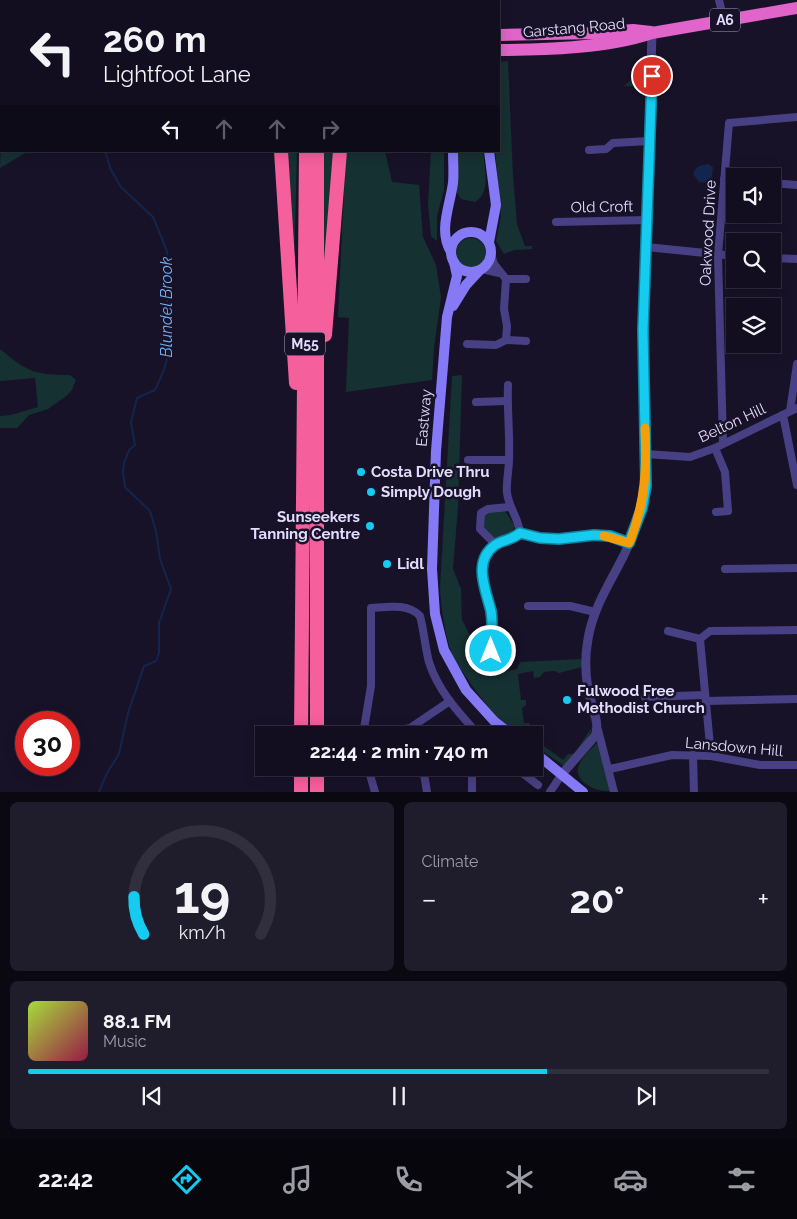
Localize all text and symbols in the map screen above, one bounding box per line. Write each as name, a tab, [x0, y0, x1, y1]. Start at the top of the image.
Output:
road number: A6	[710, 8, 740, 32]
street label: Garstang Road	[522, 15, 626, 41]
text: 260 m	[103, 19, 206, 60]
icon: left	[20, 20, 85, 85]
pin	[631, 55, 673, 97]
text: Lightfoot Lane	[103, 61, 251, 87]
icon: arrive	[638, 62, 666, 90]
icon: left	[157, 115, 185, 143]
icon: ahead	[210, 115, 238, 143]
icon: ahead	[263, 115, 291, 143]
icon: right	[316, 115, 344, 143]
map controls	[726, 168, 781, 353]
button: sound	[726, 168, 781, 223]
street label: Oakwood Drive	[696, 179, 720, 286]
street label: Old Croft	[571, 197, 633, 217]
button: search	[726, 233, 781, 288]
water label: Blundel Brook	[157, 256, 176, 357]
button: layers	[726, 298, 781, 353]
road number: M55	[285, 332, 325, 356]
street label: Eastway	[413, 389, 435, 447]
street label: Belton Hill	[696, 399, 769, 446]
place label: Costa Drive Thru	[371, 463, 490, 481]
marker: Costa Drive Thru	[355, 466, 367, 478]
place label: Simply Dough	[381, 483, 481, 501]
marker: Simply Dough	[365, 486, 377, 498]
place label: Sunseekers Tanning Centre	[251, 508, 360, 543]
marker: Sunseekers Tanning Centre	[364, 520, 376, 532]
place label: Lidl	[397, 555, 424, 573]
marker: Lidl	[381, 558, 393, 570]
position arrow	[464, 624, 516, 676]
place label: Fulwood Free Methodist Church	[577, 682, 705, 717]
marker: Fulwood Free Methodist Church	[561, 694, 573, 706]
speed limit sign: 30	[15, 711, 80, 776]
street label: Lansdown Hill	[684, 734, 785, 760]
text: 22:44 · 2 min · 740 m	[310, 740, 488, 762]
text: Climate	[422, 852, 478, 871]
text: 19	[174, 864, 230, 925]
text: 20°	[569, 877, 625, 922]
text: −	[422, 883, 437, 916]
text: +	[757, 883, 769, 916]
text: km/h	[178, 922, 225, 943]
text: 88.1 FM	[103, 1010, 172, 1032]
text: Music	[103, 1032, 147, 1051]
icon: previous	[138, 1082, 166, 1110]
icon: pause	[385, 1082, 413, 1110]
icon: next	[632, 1082, 660, 1110]
icon: directions	[169, 1162, 204, 1197]
icon: music	[280, 1162, 315, 1197]
icon: phone	[391, 1162, 426, 1197]
icon: climate	[502, 1162, 537, 1197]
icon: car	[613, 1162, 648, 1197]
icon: filters	[724, 1162, 759, 1197]
text: 22:42	[38, 1166, 93, 1192]

